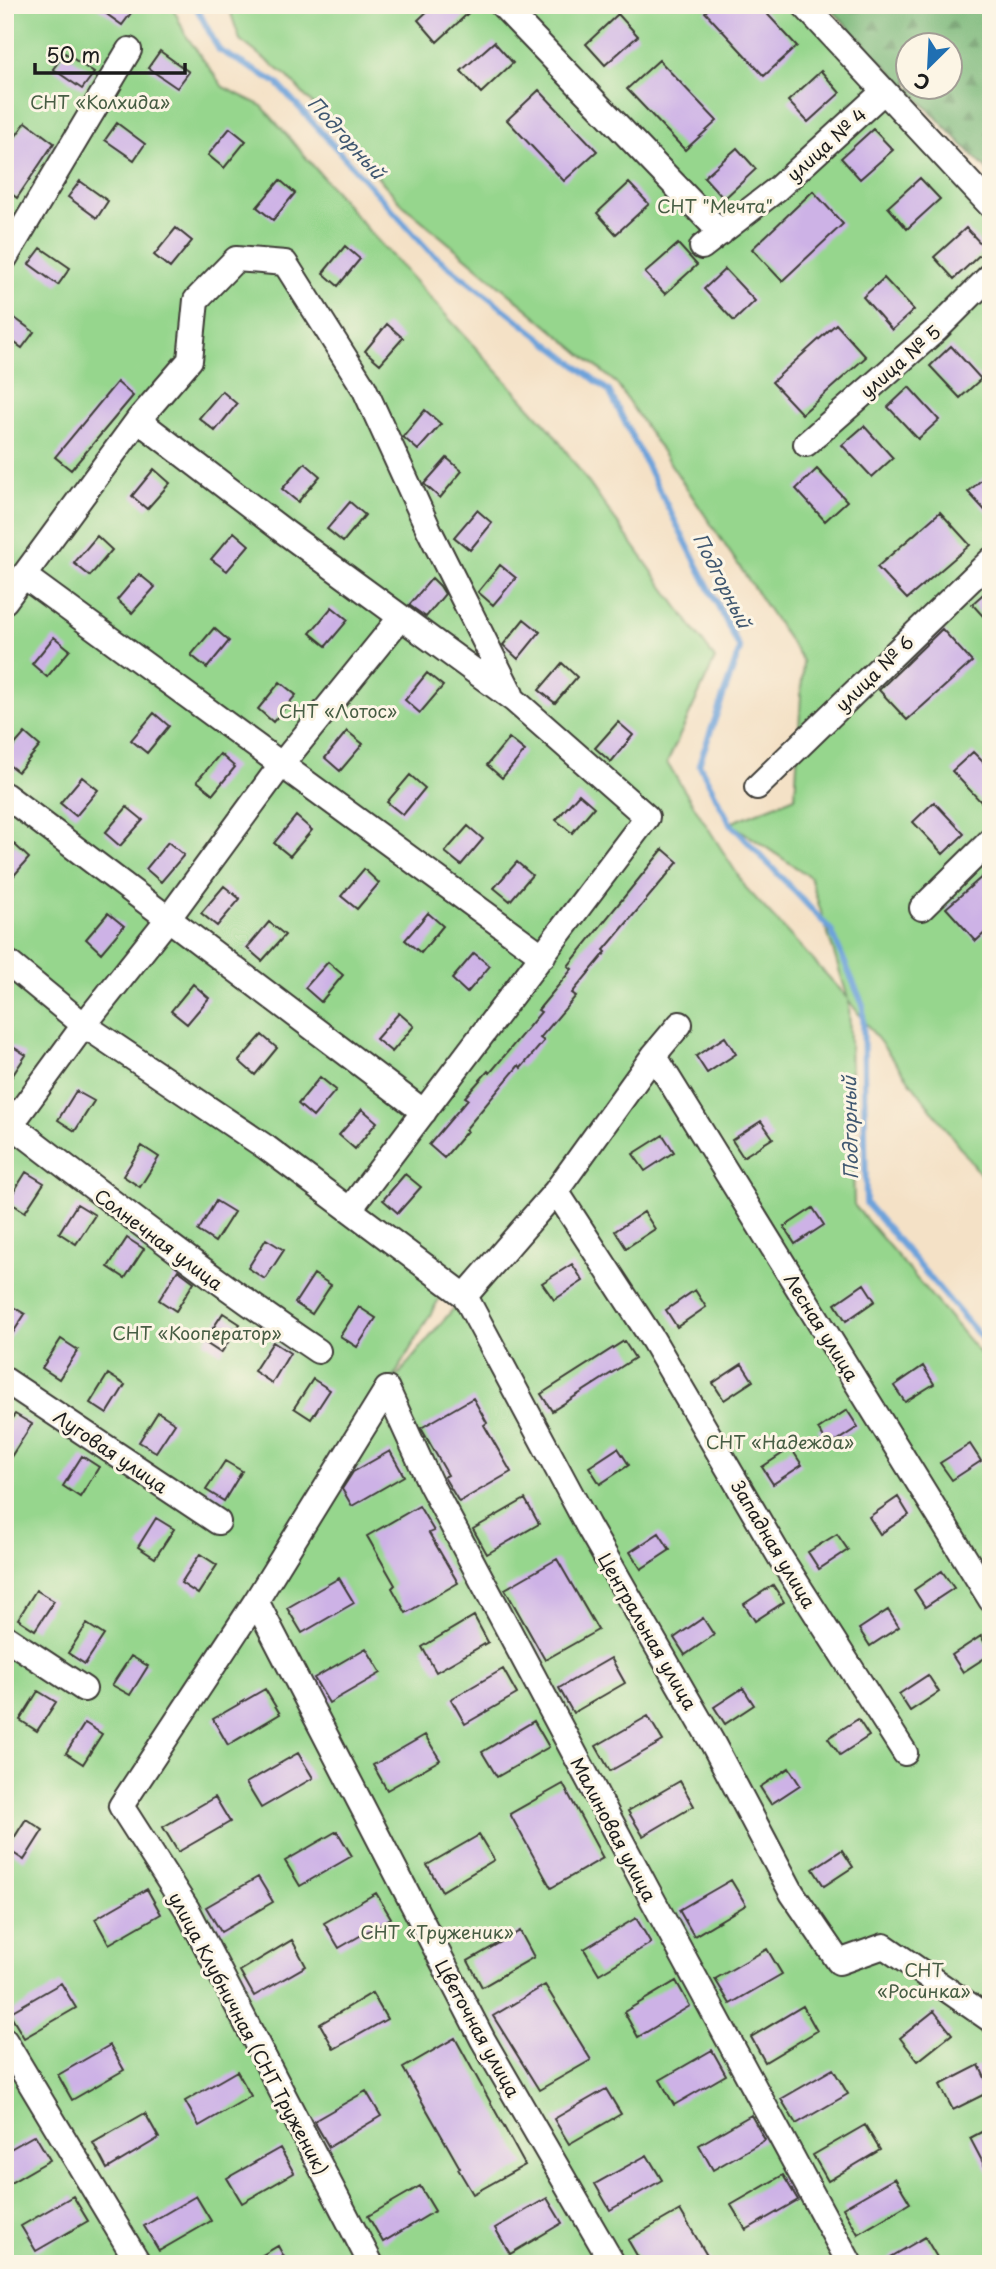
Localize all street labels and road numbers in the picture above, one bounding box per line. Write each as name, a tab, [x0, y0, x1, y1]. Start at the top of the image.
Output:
street label: улица № 4	[780, 101, 872, 187]
street label: улица № 5	[854, 318, 946, 404]
street label: улица № 6	[829, 629, 919, 717]
street label: Солнечная улица	[89, 1182, 230, 1297]
street label: Лесная улица	[778, 1268, 866, 1387]
street label: Луговая улица	[49, 1403, 174, 1500]
street label: Западная улица	[725, 1475, 823, 1614]
street label: Центральная улица	[592, 1547, 704, 1715]
street label: Малиновая улица	[564, 1752, 664, 1907]
street label: улица Клубничная (СНТ Труженик)	[163, 1887, 335, 2179]
street label: Цветочная улица	[429, 1954, 527, 2102]

